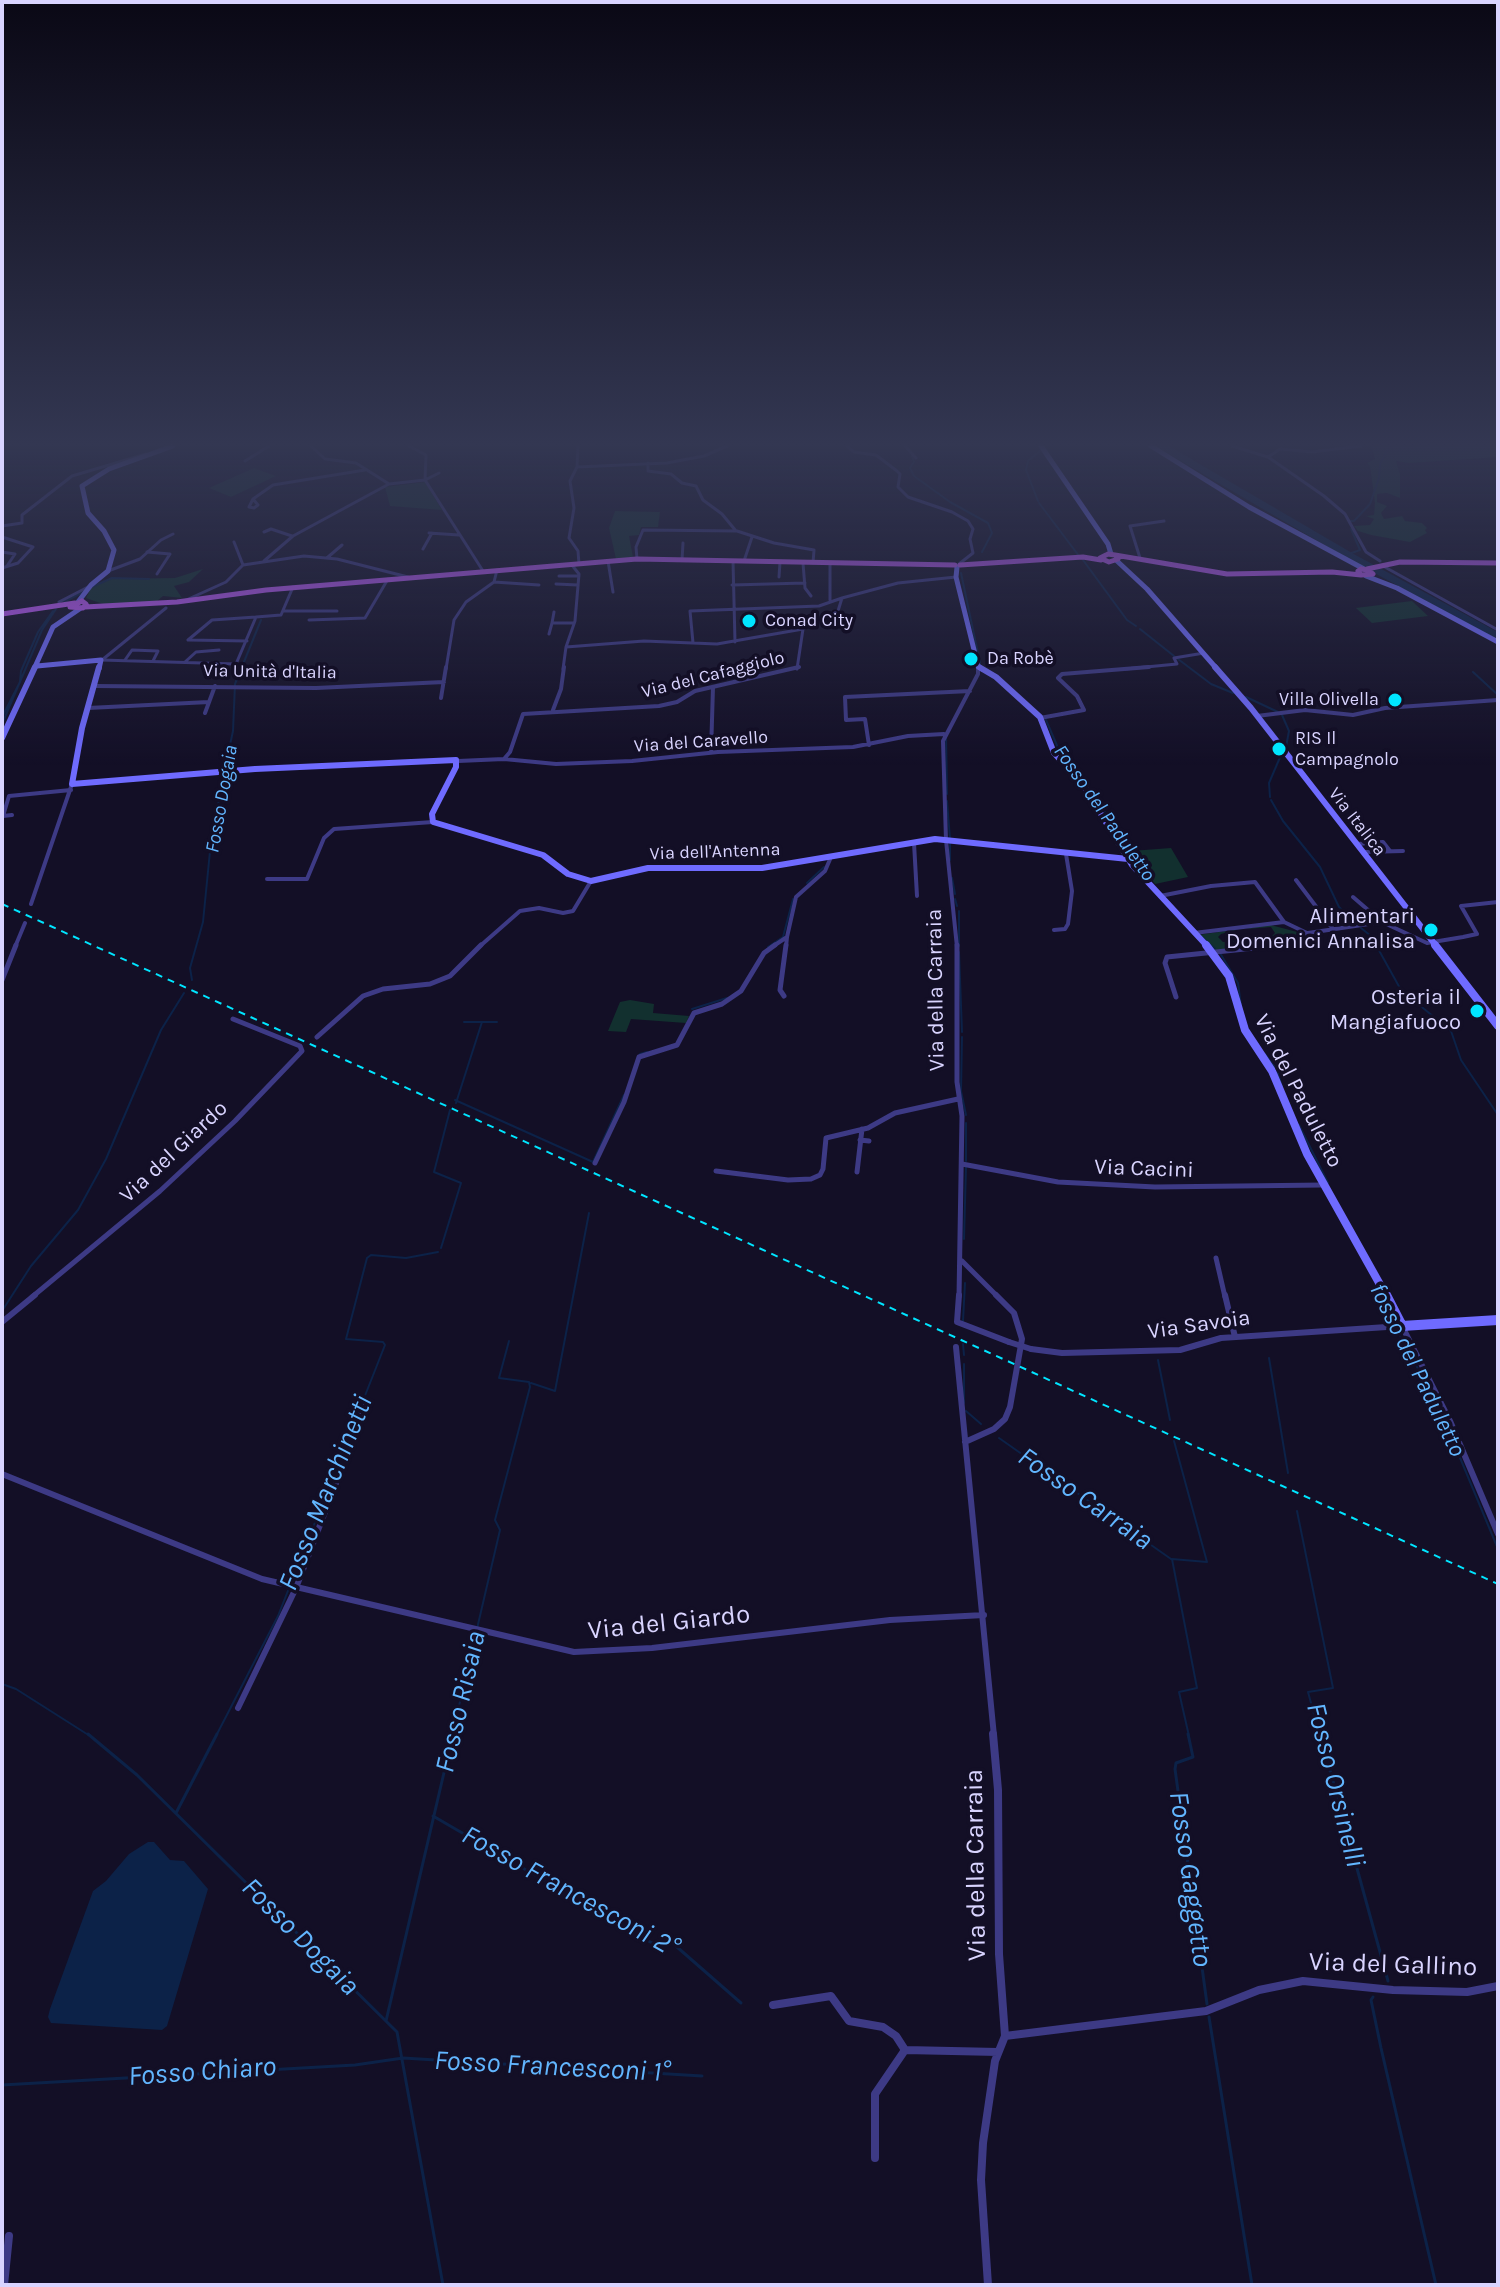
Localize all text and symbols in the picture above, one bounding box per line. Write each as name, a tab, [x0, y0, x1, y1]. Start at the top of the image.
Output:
place label: Conad City	[765, 610, 853, 632]
marker: Conad City	[740, 612, 758, 630]
street label: Via del Cafaggiolo	[639, 647, 787, 703]
place label: Da Robè	[987, 648, 1054, 670]
marker: Da Robè	[962, 650, 980, 668]
street label: Via Unità d'Italia	[203, 660, 337, 684]
place label: Villa Olivella	[1279, 689, 1379, 711]
marker: Villa Olivella	[1386, 691, 1404, 709]
street label: Via del Caravello	[633, 727, 769, 757]
place label: RIS Il Campagnolo	[1295, 728, 1399, 770]
water label: Fosso del Paduletto	[1048, 740, 1160, 886]
marker: RIS Il Campagnolo	[1270, 740, 1288, 758]
water label: Fosso Dogaia	[201, 743, 243, 855]
street label: Via Italica	[1324, 783, 1390, 861]
street label: Via dell'Antenna	[649, 839, 781, 865]
place label: Alimentari Domenici Annalisa	[1226, 904, 1415, 956]
street label: Via della Carraia	[921, 909, 951, 1071]
marker: Alimentari Domenici Annalisa	[1422, 921, 1440, 939]
place label: Osteria il Mangiafuoco	[1330, 985, 1461, 1036]
marker: Osteria il Mangiafuoco	[1468, 1002, 1486, 1020]
street label: Via del Paduletto	[1248, 1010, 1348, 1172]
street label: Via del Giardo	[115, 1095, 233, 1209]
street label: Via Cacini	[1094, 1154, 1194, 1184]
water label: fosso del Paduletto	[1363, 1279, 1471, 1461]
street label: Via Savoia	[1146, 1305, 1252, 1345]
water label: Fosso Marchinetti	[271, 1390, 381, 1596]
water label: Fosso Carraia	[1011, 1440, 1159, 1558]
street label: Via del Giardo	[586, 1599, 752, 1647]
water label: Fosso Risaia	[428, 1628, 494, 1776]
water label: Fosso Orsinelli	[1298, 1699, 1372, 1871]
street label: Via della Carraia	[959, 1769, 993, 1961]
water label: Fosso Gaggetto	[1161, 1789, 1219, 1969]
water label: Fosso Francesconi 2°	[456, 1818, 684, 1966]
water label: Fosso Dogaia	[234, 1871, 366, 2003]
street label: Via del Gallino	[1308, 1946, 1478, 1984]
water label: Fosso Francesconi 1°	[433, 2044, 671, 2090]
water label: Fosso Chiaro	[127, 2050, 277, 2094]

